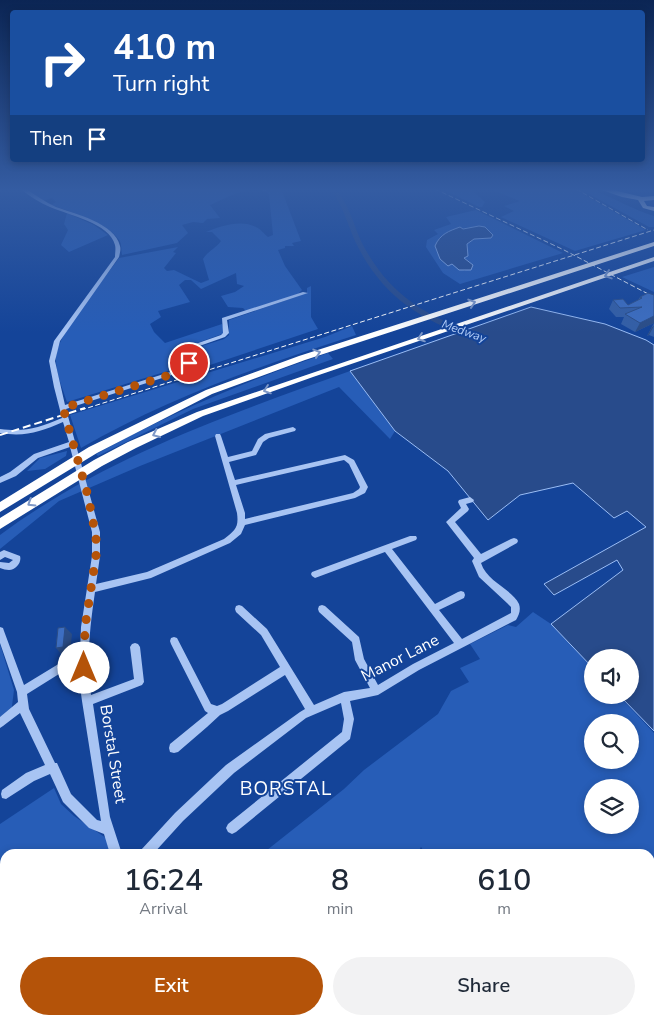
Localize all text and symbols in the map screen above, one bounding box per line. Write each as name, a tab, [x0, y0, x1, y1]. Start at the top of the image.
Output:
text: 410 m	[113, 24, 216, 71]
icon: right	[30, 30, 95, 95]
text: Turn right	[113, 69, 209, 99]
icon: arrive	[83, 125, 111, 153]
text: Then	[30, 126, 73, 152]
one-way arrow	[604, 269, 613, 279]
one-way arrow	[467, 299, 475, 309]
water label: Medway	[440, 316, 489, 347]
one-way arrow	[417, 332, 425, 342]
pin	[168, 342, 210, 384]
icon: arrive	[175, 349, 203, 377]
one-way arrow	[312, 349, 321, 359]
one-way arrow	[263, 384, 271, 394]
one-way arrow	[152, 427, 161, 438]
one-way arrow	[27, 497, 37, 506]
street label: Manor Lane	[357, 629, 443, 687]
position arrow	[57, 641, 109, 693]
map controls	[584, 649, 639, 834]
button: sound	[584, 649, 639, 704]
street label: Borstal Street	[94, 703, 132, 805]
button: search	[584, 714, 639, 769]
district label: BORSTAL	[240, 776, 332, 802]
button: layers	[584, 779, 639, 834]
text: 16:24	[124, 860, 203, 901]
text: 8	[331, 860, 349, 901]
text: 610	[477, 860, 531, 901]
text: Arrival	[139, 898, 187, 920]
text: min	[327, 898, 353, 920]
text: m	[497, 898, 511, 920]
button: Exit	[20, 957, 323, 1015]
button: Share	[333, 957, 635, 1015]

